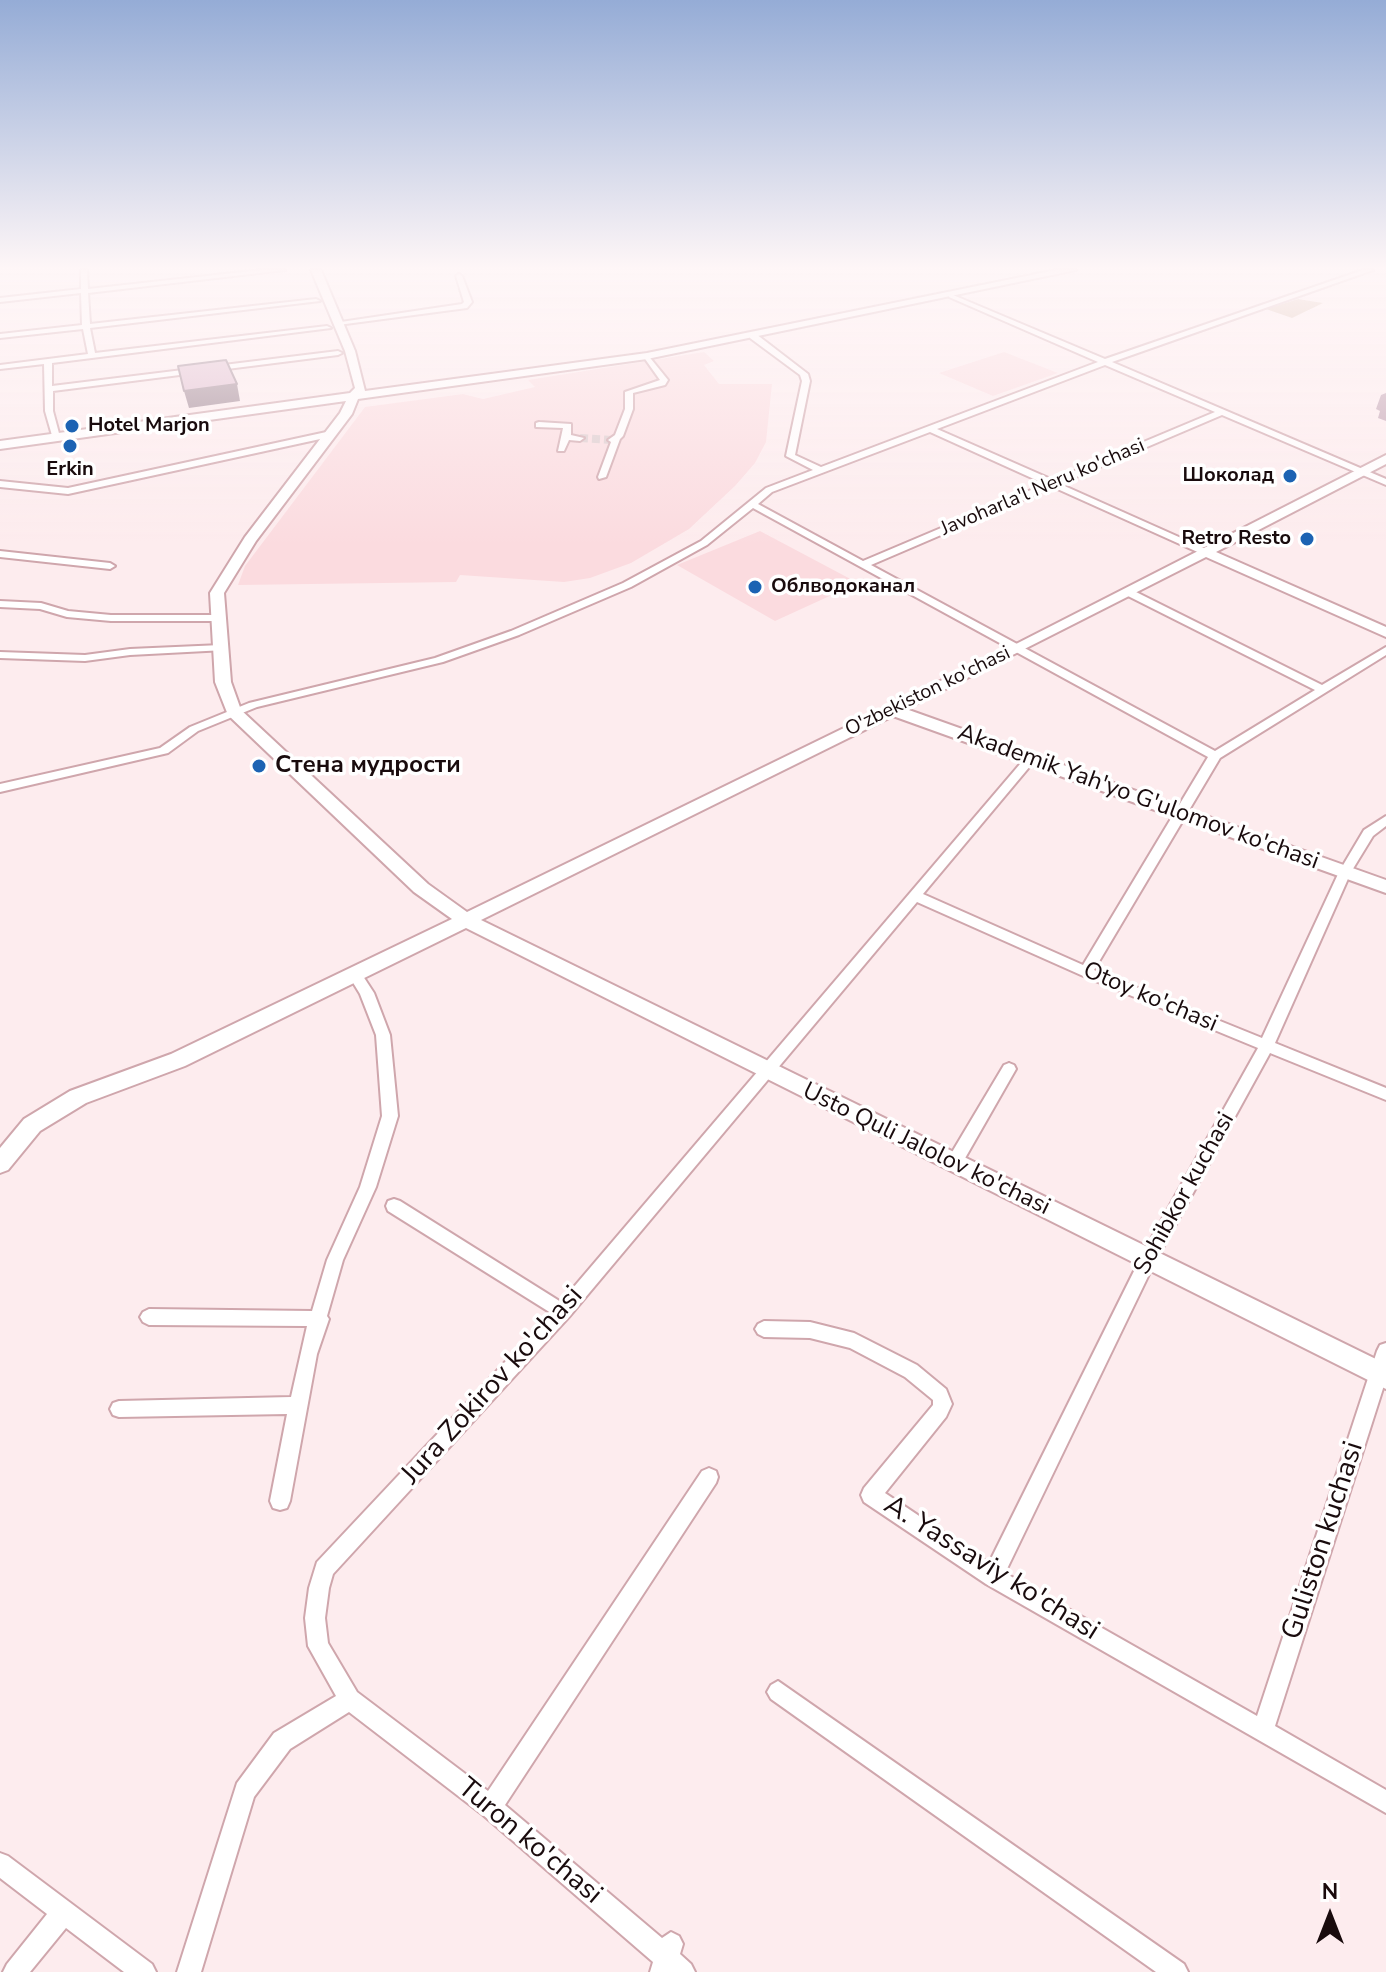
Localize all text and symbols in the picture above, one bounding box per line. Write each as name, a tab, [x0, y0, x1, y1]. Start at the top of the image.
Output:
place label: Hotel Marjon	[88, 414, 210, 438]
marker: Hotel Marjon	[63, 417, 81, 435]
street label: Javoharla'l Neru ko'chasi	[937, 434, 1149, 542]
marker: Erkin	[61, 437, 79, 455]
place label: Erkin	[46, 458, 94, 482]
place label: Шоколад	[1183, 464, 1274, 488]
marker: Шоколад	[1281, 467, 1299, 485]
place label: Retro Resto	[1181, 527, 1291, 551]
marker: Retro Resto	[1298, 530, 1316, 548]
place label: Облводоканал	[771, 575, 915, 599]
marker: Облводоканал	[746, 578, 764, 596]
street label: O'zbekiston ko'chasi	[842, 642, 1014, 742]
street label: Akademik Yah'yo G'ulomov ko'chasi	[953, 719, 1323, 877]
place label: Стена мудрости	[275, 752, 461, 780]
marker: Стена мудрости	[250, 757, 268, 775]
street label: Otoy ko'chasi	[1078, 957, 1222, 1039]
street label: Usto Quli Jalolov ko'chasi	[798, 1077, 1054, 1223]
street label: Sohibkor kuchasi	[1128, 1108, 1242, 1280]
street label: Jura Zokirov ko'chasi	[395, 1280, 591, 1492]
street label: Guliston kuchasi	[1276, 1438, 1372, 1644]
street label: A. Yassaviy ko'chasi	[877, 1489, 1105, 1649]
street label: Turon ko'chasi	[450, 1772, 608, 1912]
north arrow	[1290, 1876, 1370, 1956]
text: N	[1322, 1877, 1338, 1907]

